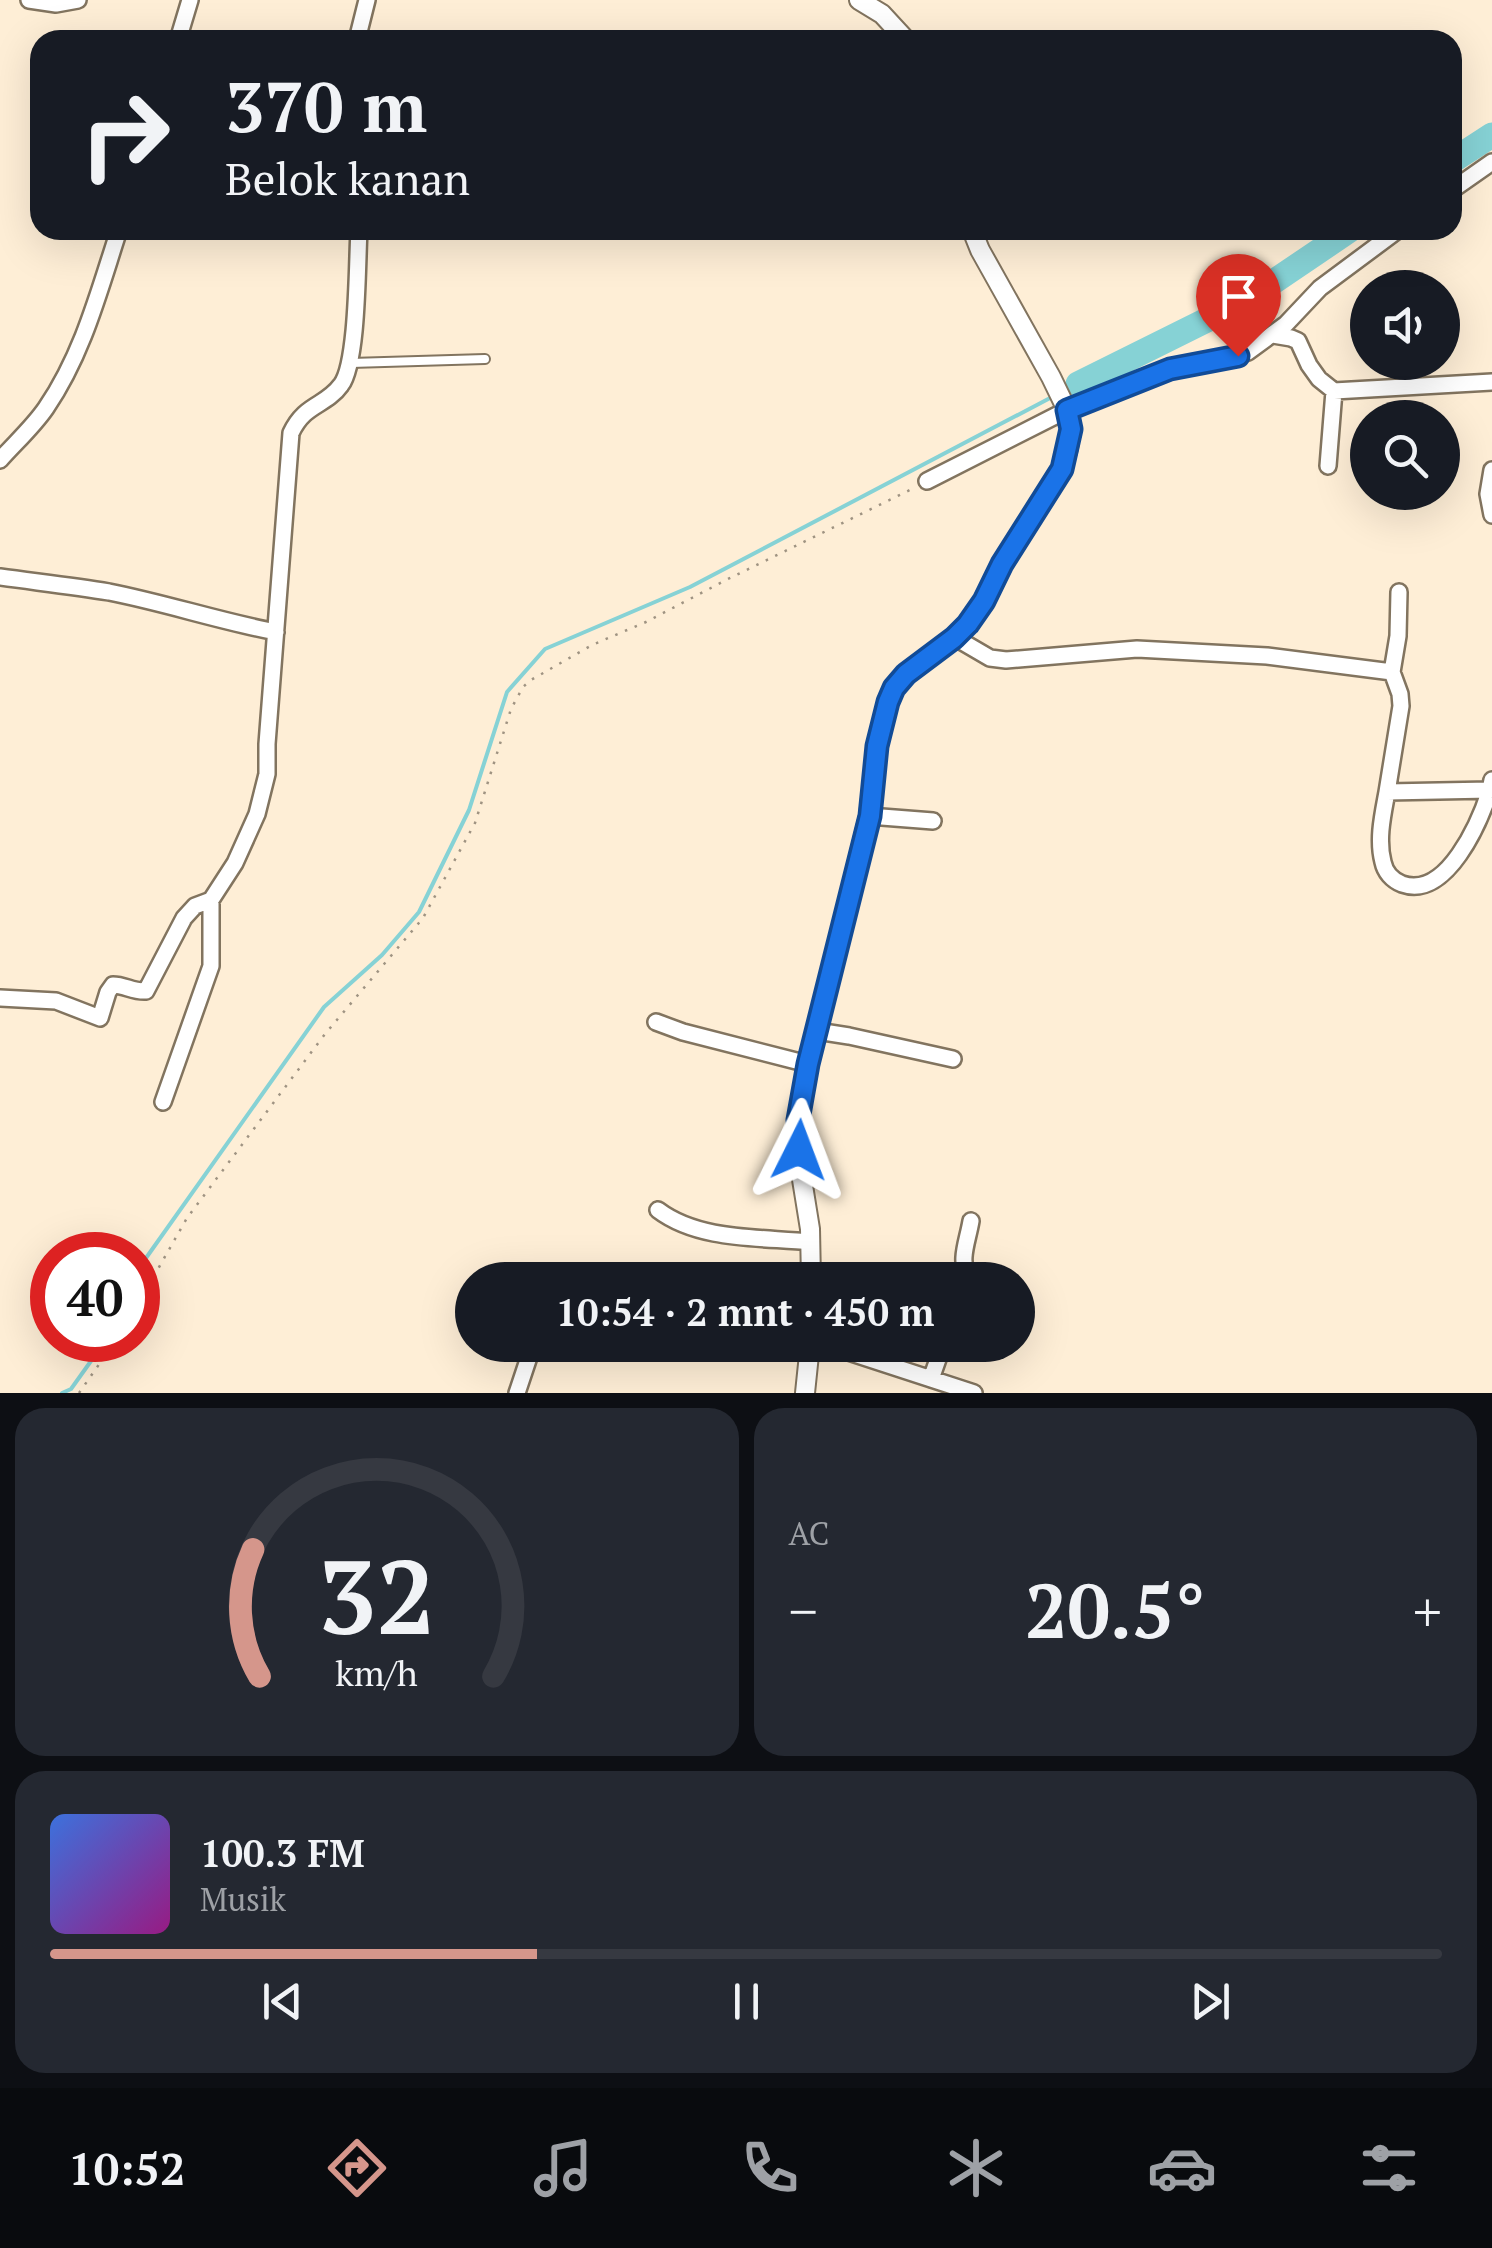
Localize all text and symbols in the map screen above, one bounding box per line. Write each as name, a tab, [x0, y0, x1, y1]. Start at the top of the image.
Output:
text: 370 m	[225, 59, 427, 152]
icon: right	[60, 70, 190, 200]
text: Belok kanan	[225, 148, 470, 208]
pin	[1196, 254, 1281, 357]
icon: arrive	[1211, 269, 1266, 324]
map controls	[1350, 270, 1460, 510]
button: sound	[1350, 270, 1460, 380]
button: search	[1350, 400, 1460, 510]
position arrow	[747, 1098, 851, 1202]
speed limit sign: 40	[30, 1232, 160, 1362]
text: 10:54 · 2 mnt · 450 m	[556, 1287, 934, 1337]
text: AC	[789, 1512, 829, 1554]
text: 32	[318, 1526, 436, 1664]
text: 20.5°	[1025, 1560, 1205, 1659]
text: −	[789, 1574, 818, 1647]
text: +	[1413, 1574, 1442, 1647]
text: km/h	[335, 1649, 418, 1696]
text: 100.3 FM	[200, 1828, 365, 1878]
text: Musik	[200, 1878, 286, 1920]
icon: previous	[255, 1974, 310, 2029]
icon: pause	[719, 1974, 774, 2029]
icon: next	[1183, 1974, 1238, 2029]
icon: directions	[322, 2133, 392, 2203]
icon: music	[528, 2133, 598, 2203]
icon: phone	[735, 2133, 805, 2203]
icon: climate	[941, 2133, 1011, 2203]
icon: car	[1147, 2133, 1217, 2203]
icon: filters	[1354, 2133, 1424, 2203]
text: 10:52	[68, 2138, 185, 2198]

